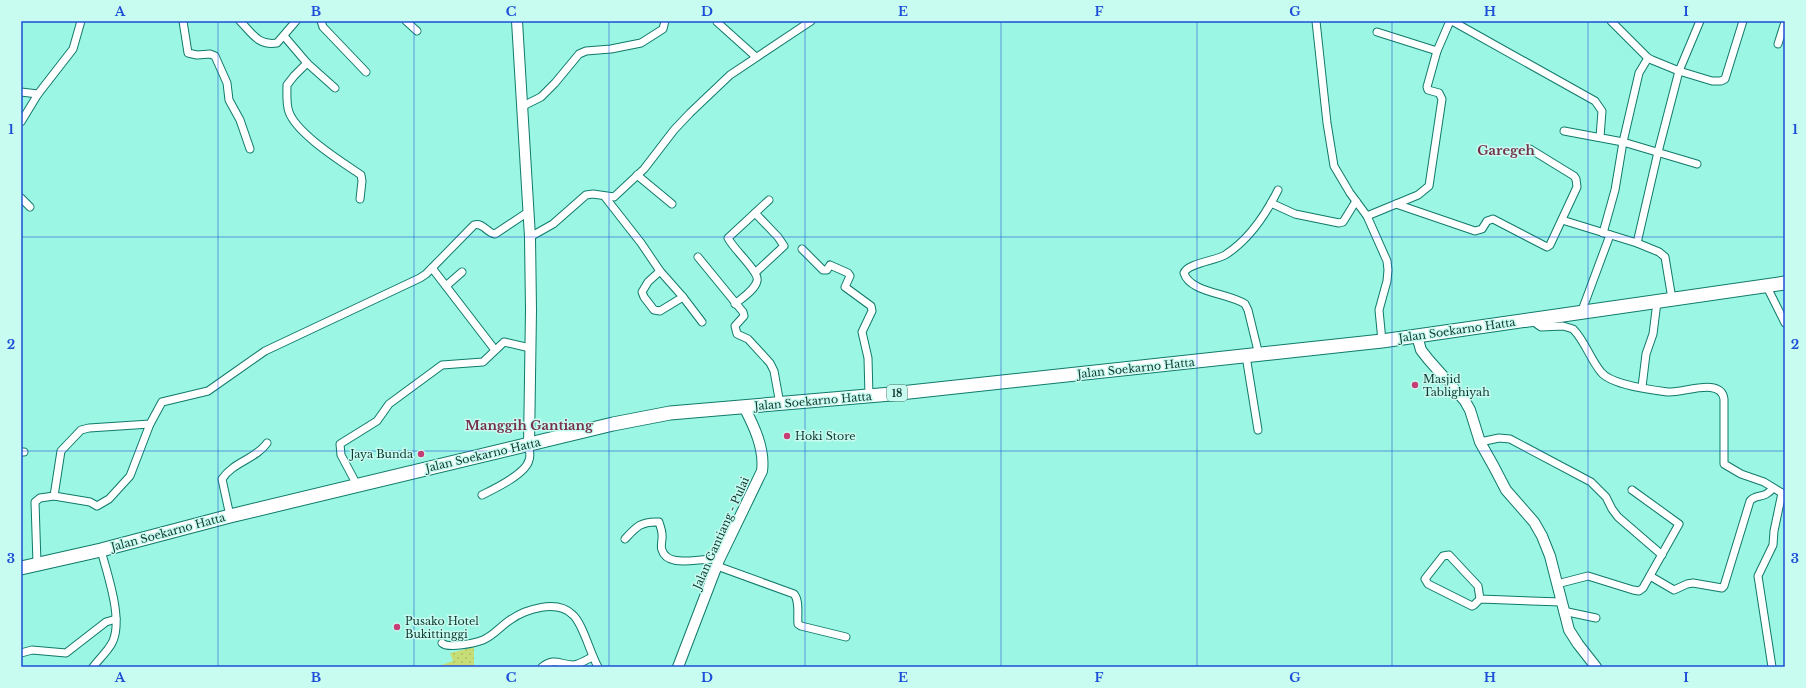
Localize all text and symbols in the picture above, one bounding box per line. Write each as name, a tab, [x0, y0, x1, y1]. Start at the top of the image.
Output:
text: A	[114, 3, 126, 20]
text: B	[311, 3, 321, 20]
text: C	[506, 3, 517, 20]
text: D	[701, 3, 713, 20]
text: E	[898, 3, 908, 20]
text: F	[1095, 3, 1104, 20]
text: G	[1289, 3, 1301, 20]
text: H	[1484, 3, 1496, 20]
text: I	[1683, 3, 1689, 20]
text: 1	[8, 121, 14, 138]
text: 1	[1792, 121, 1798, 138]
district label: Garegeh	[1477, 142, 1536, 159]
street label: Jalan Soekarno Hatta	[1396, 315, 1517, 345]
text: 2	[7, 336, 15, 353]
text: 2	[1791, 336, 1799, 353]
street label: Jalan Soekarno Hatta	[1075, 355, 1196, 381]
place label: Masjid Tablighiyah	[1423, 372, 1490, 399]
marker: Masjid Tablighiyah	[1410, 380, 1420, 390]
road number: 18	[887, 385, 907, 401]
street label: Jalan Soekarno Hatta	[752, 389, 873, 413]
district label: Manggih Gantiang	[465, 417, 594, 434]
place label: Hoki Store	[795, 429, 856, 443]
marker: Hoki Store	[782, 431, 792, 441]
street label: Jalan Soekarno Hatta	[422, 435, 543, 476]
place label: Jaya Bunda	[348, 447, 414, 461]
marker: Jaya Bunda	[416, 449, 426, 459]
street label: Jalan Gantiang - Pulai	[689, 474, 752, 593]
street label: Jalan Soekarno Hatta	[107, 510, 228, 555]
text: 3	[7, 550, 15, 567]
text: 3	[1791, 550, 1799, 567]
place label: Pusako Hotel Bukittinggi	[405, 614, 479, 641]
marker: Pusako Hotel Bukittinggi	[392, 622, 402, 632]
text: A	[114, 669, 126, 686]
text: B	[311, 669, 321, 686]
text: C	[506, 669, 517, 686]
text: D	[701, 669, 713, 686]
text: E	[898, 669, 908, 686]
text: F	[1095, 669, 1104, 686]
text: G	[1289, 669, 1301, 686]
text: H	[1484, 669, 1496, 686]
text: I	[1683, 669, 1689, 686]

